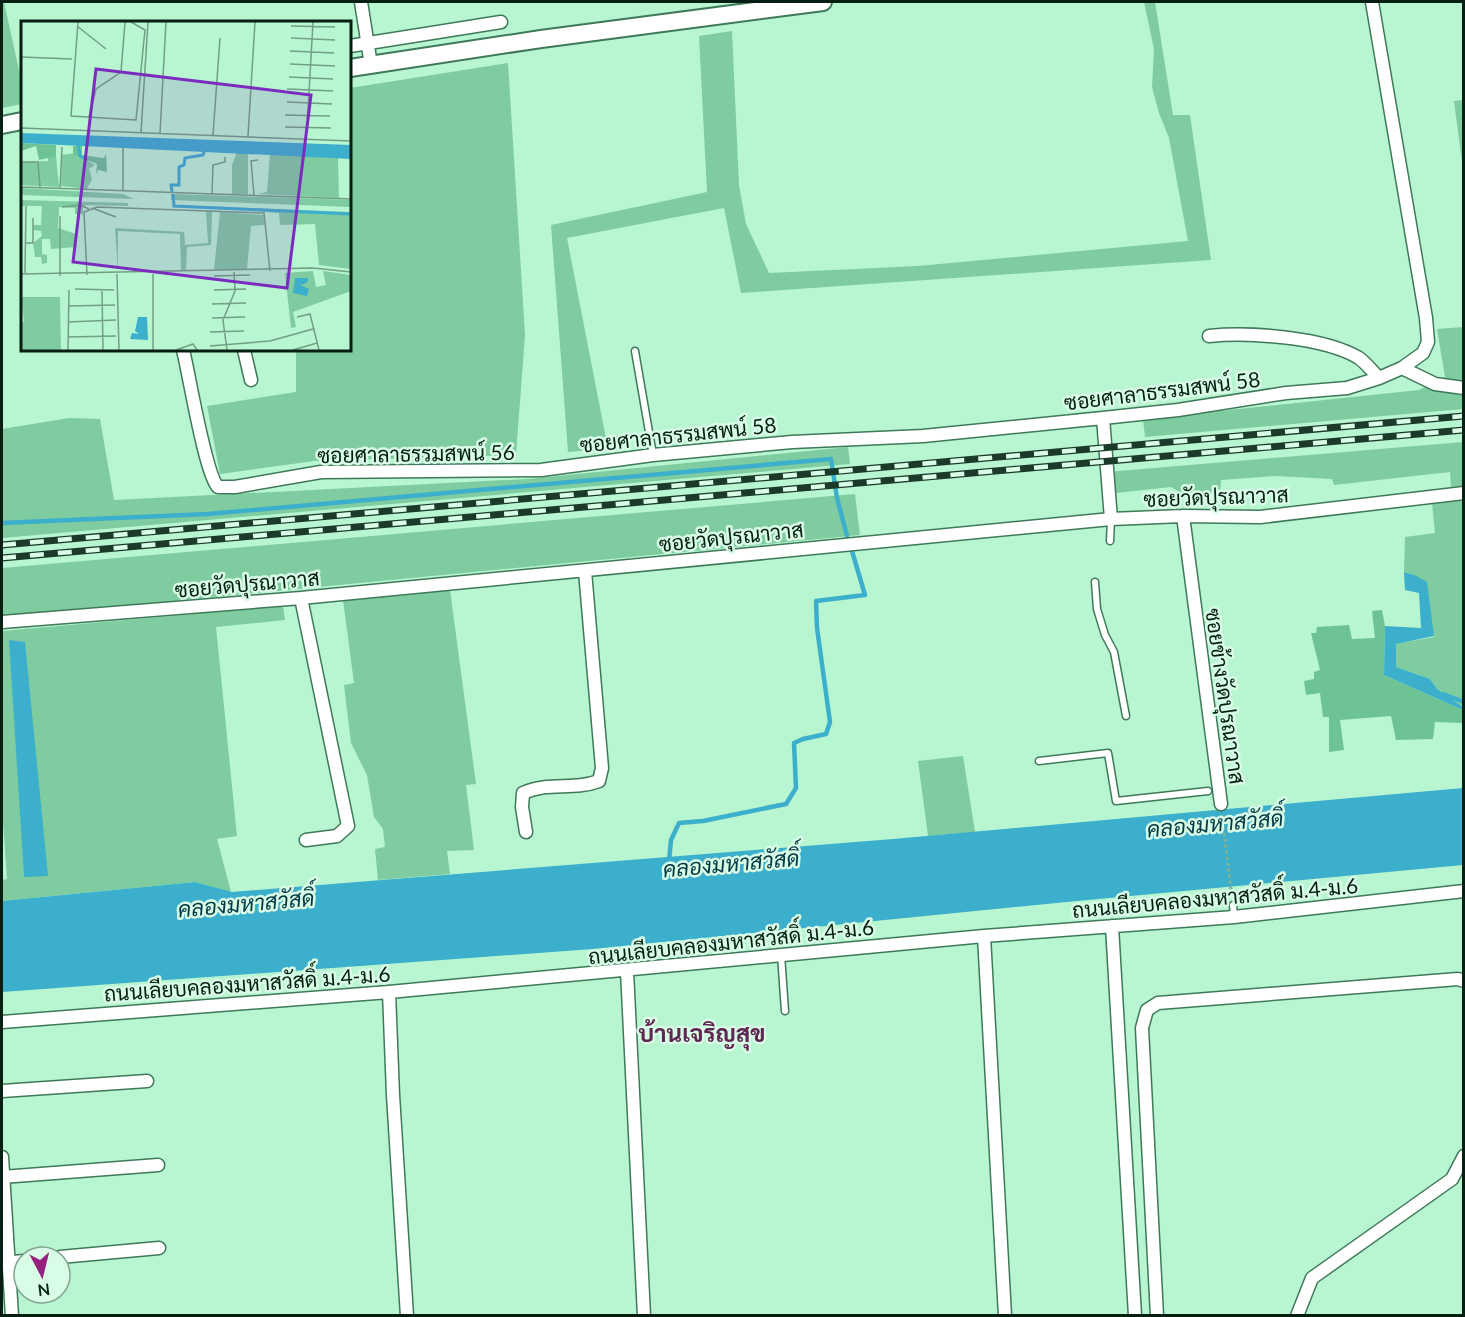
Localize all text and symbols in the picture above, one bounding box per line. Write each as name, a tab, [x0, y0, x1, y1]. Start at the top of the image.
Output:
inset map	[21, 21, 351, 351]
street label: ซอยศาลาธรรมสพน์ 58	[1062, 366, 1262, 414]
street label: ซอยศาลาธรรมสพน์ 58	[578, 411, 778, 457]
street label: ซอยศาลาธรรมสพน์ 56	[317, 439, 515, 467]
street label: ซอยวัดปุรณาวาส	[1143, 481, 1289, 514]
street label: ซอยวัดปุรณาวาส	[658, 516, 805, 559]
street label: ซอยวัดปุรณาวาส	[174, 564, 321, 605]
street label: ซอยข้างวัดปุรณาวาส	[1198, 606, 1251, 786]
water label: คลองมหาสวัสดิ์	[1145, 798, 1288, 842]
water label: คลองมหาสวัสดิ์	[661, 838, 804, 882]
street label: ถนนเลียบคลองมหาสวัสดิ์ ม.4-ม.6	[1070, 866, 1359, 922]
water label: คลองมหาสวัสดิ์	[176, 878, 319, 922]
street label: ถนนเลียบคลองมหาสวัสดิ์ ม.4-ม.6	[586, 908, 875, 968]
street label: ถนนเลียบคลองมหาสวัสดิ์ ม.4-ม.6	[102, 954, 391, 1005]
district label: บ้านเจริญสุข	[639, 1018, 765, 1051]
north arrow	[12, 1245, 72, 1305]
text: N	[37, 1280, 51, 1301]

